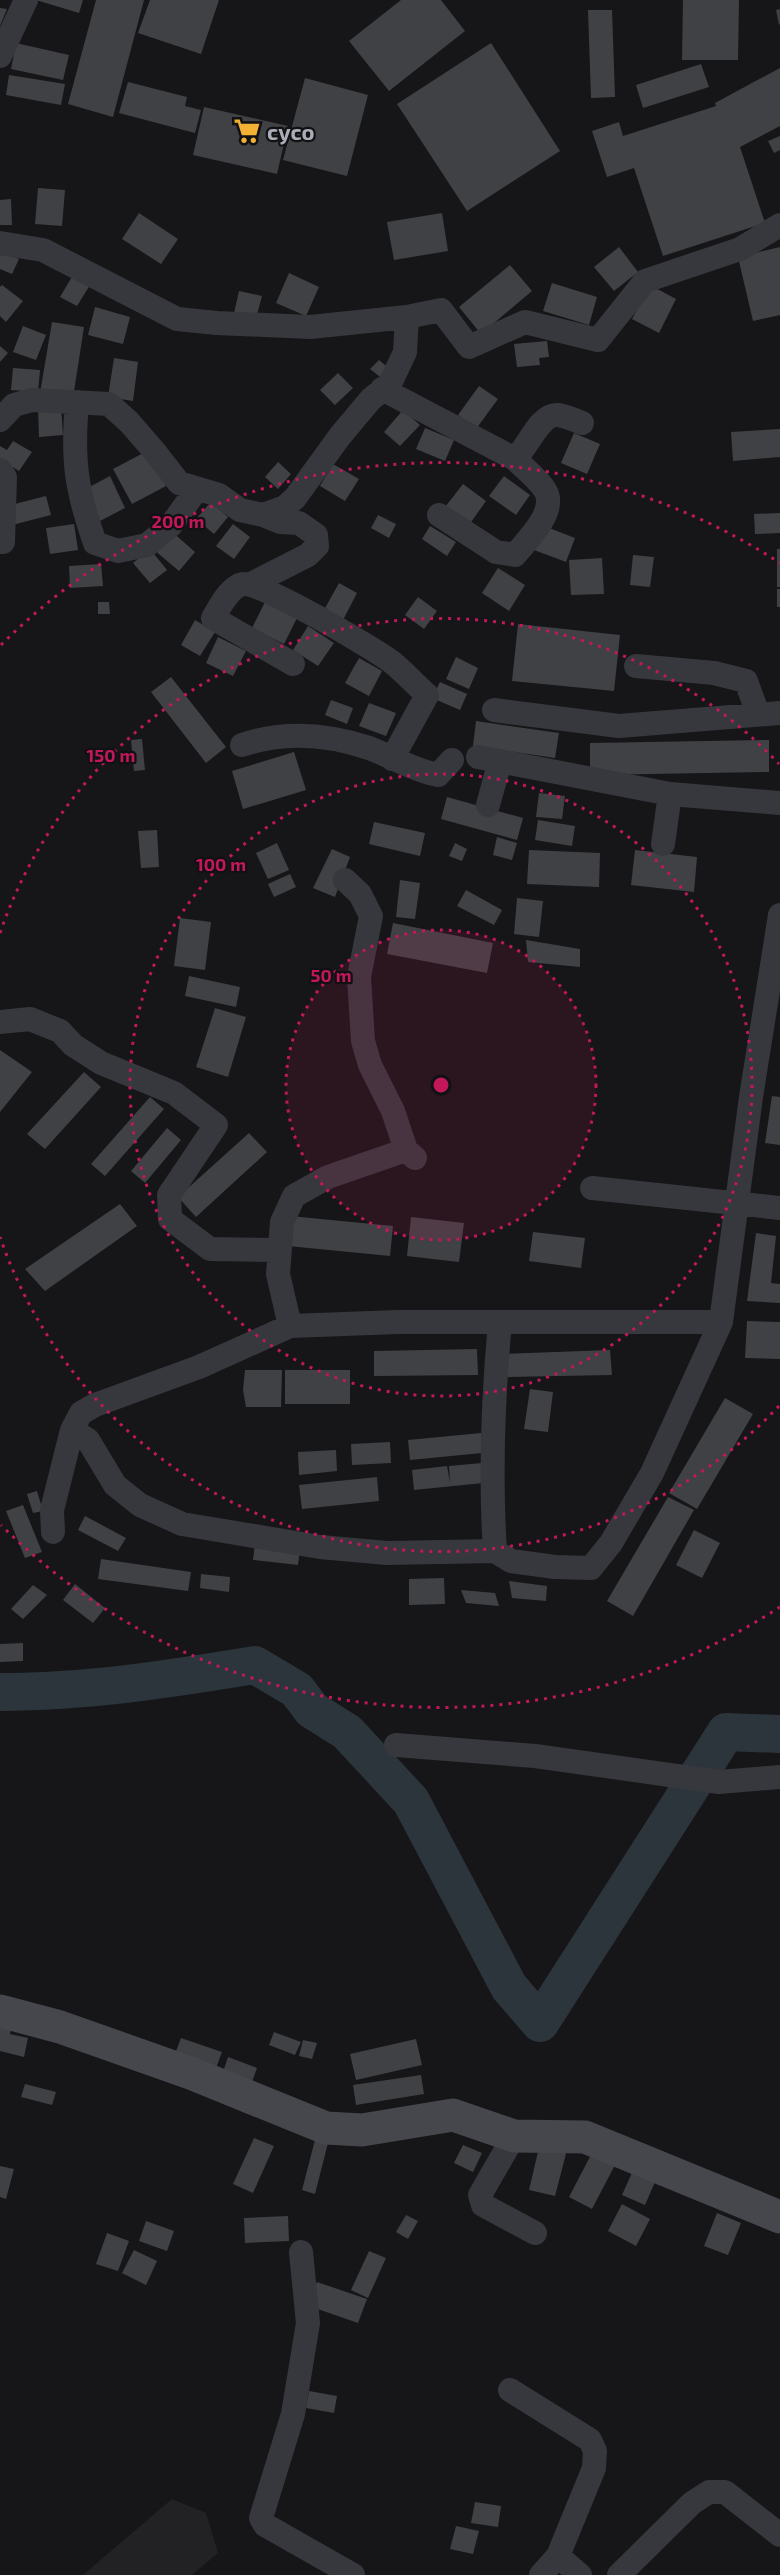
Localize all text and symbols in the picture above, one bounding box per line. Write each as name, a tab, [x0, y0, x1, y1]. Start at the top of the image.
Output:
supermarket icon: cyco	[232, 116, 262, 146]
place label: cyco	[267, 118, 315, 145]
text: 200 m	[152, 510, 204, 532]
text: 150 m	[87, 744, 135, 766]
text: 100 m	[196, 853, 246, 875]
text: 50 m	[310, 964, 352, 986]
centre of rings	[431, 1075, 451, 1095]

